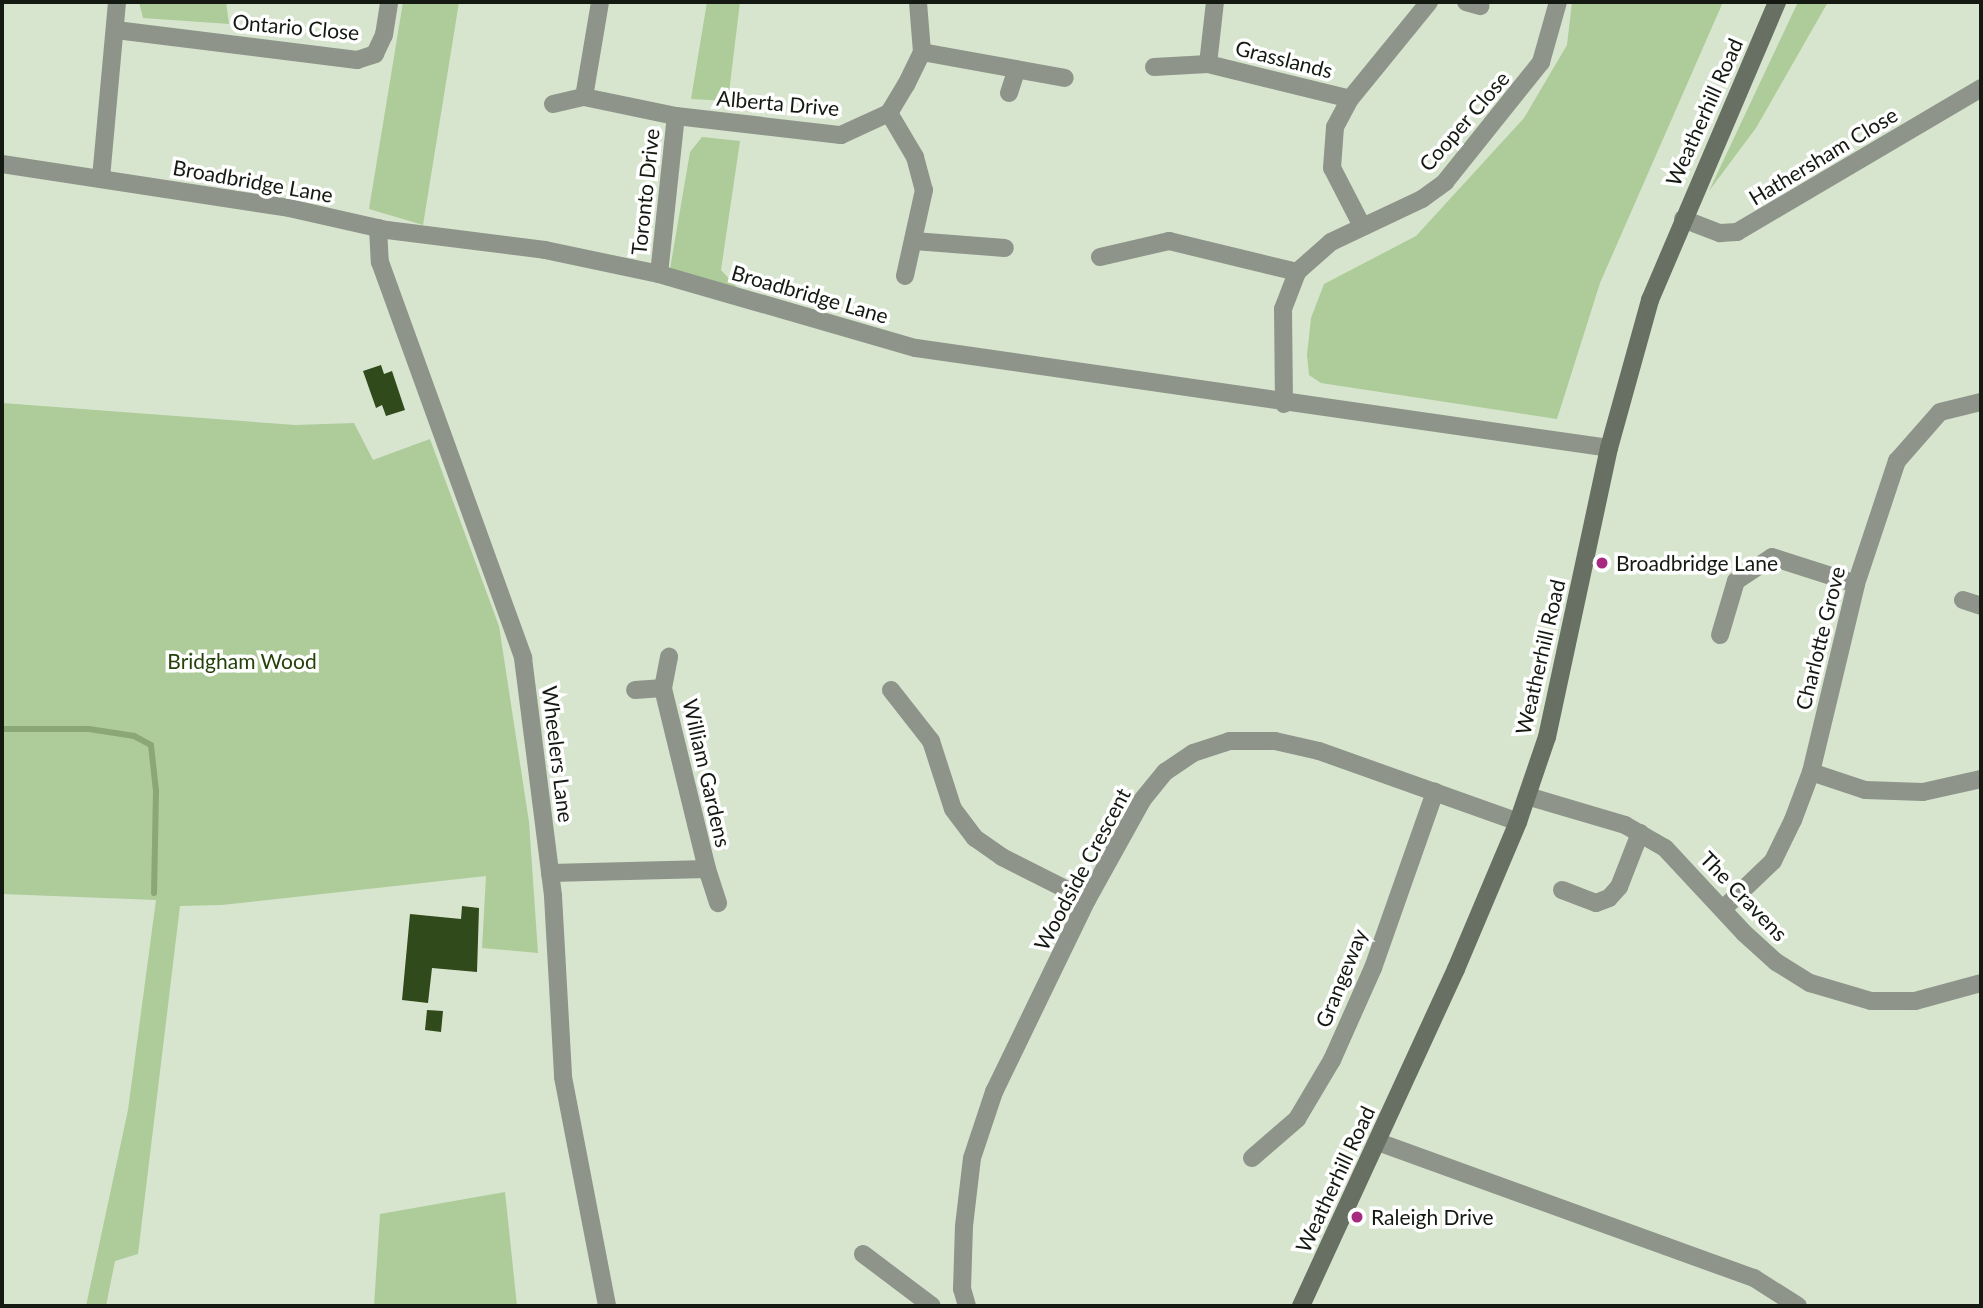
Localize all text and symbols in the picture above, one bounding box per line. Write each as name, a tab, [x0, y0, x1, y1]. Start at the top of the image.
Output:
street label: Ontario Close	[232, 9, 360, 45]
street label: Weatherhill Road	[1660, 34, 1748, 190]
street label: Grasslands	[1233, 35, 1335, 83]
street label: Cooper Close	[1414, 66, 1514, 176]
street label: Alberta Drive	[716, 85, 840, 121]
street label: Hathersham Close	[1744, 102, 1902, 210]
street label: Toronto Drive	[626, 127, 664, 257]
street label: Broadbridge Lane	[171, 155, 335, 207]
street label: Broadbridge Lane	[729, 260, 891, 328]
place label: Broadbridge Lane	[1616, 550, 1778, 576]
marker: Broadbridge Lane	[1594, 555, 1610, 571]
street label: Charlotte Grove	[1790, 564, 1850, 712]
street label: Weatherhill Road	[1510, 577, 1570, 737]
park label: Bridgham Wood	[167, 648, 317, 674]
street label: Wheelers Lane	[537, 684, 579, 824]
street label: William Gardens	[678, 696, 736, 850]
street label: Woodside Crescent	[1029, 784, 1135, 954]
street label: The Cravens	[1695, 846, 1793, 946]
street label: Grangeway	[1310, 925, 1372, 1031]
street label: Weatherhill Road	[1290, 1102, 1380, 1256]
place label: Raleigh Drive	[1371, 1204, 1494, 1230]
marker: Raleigh Drive	[1349, 1209, 1365, 1225]

